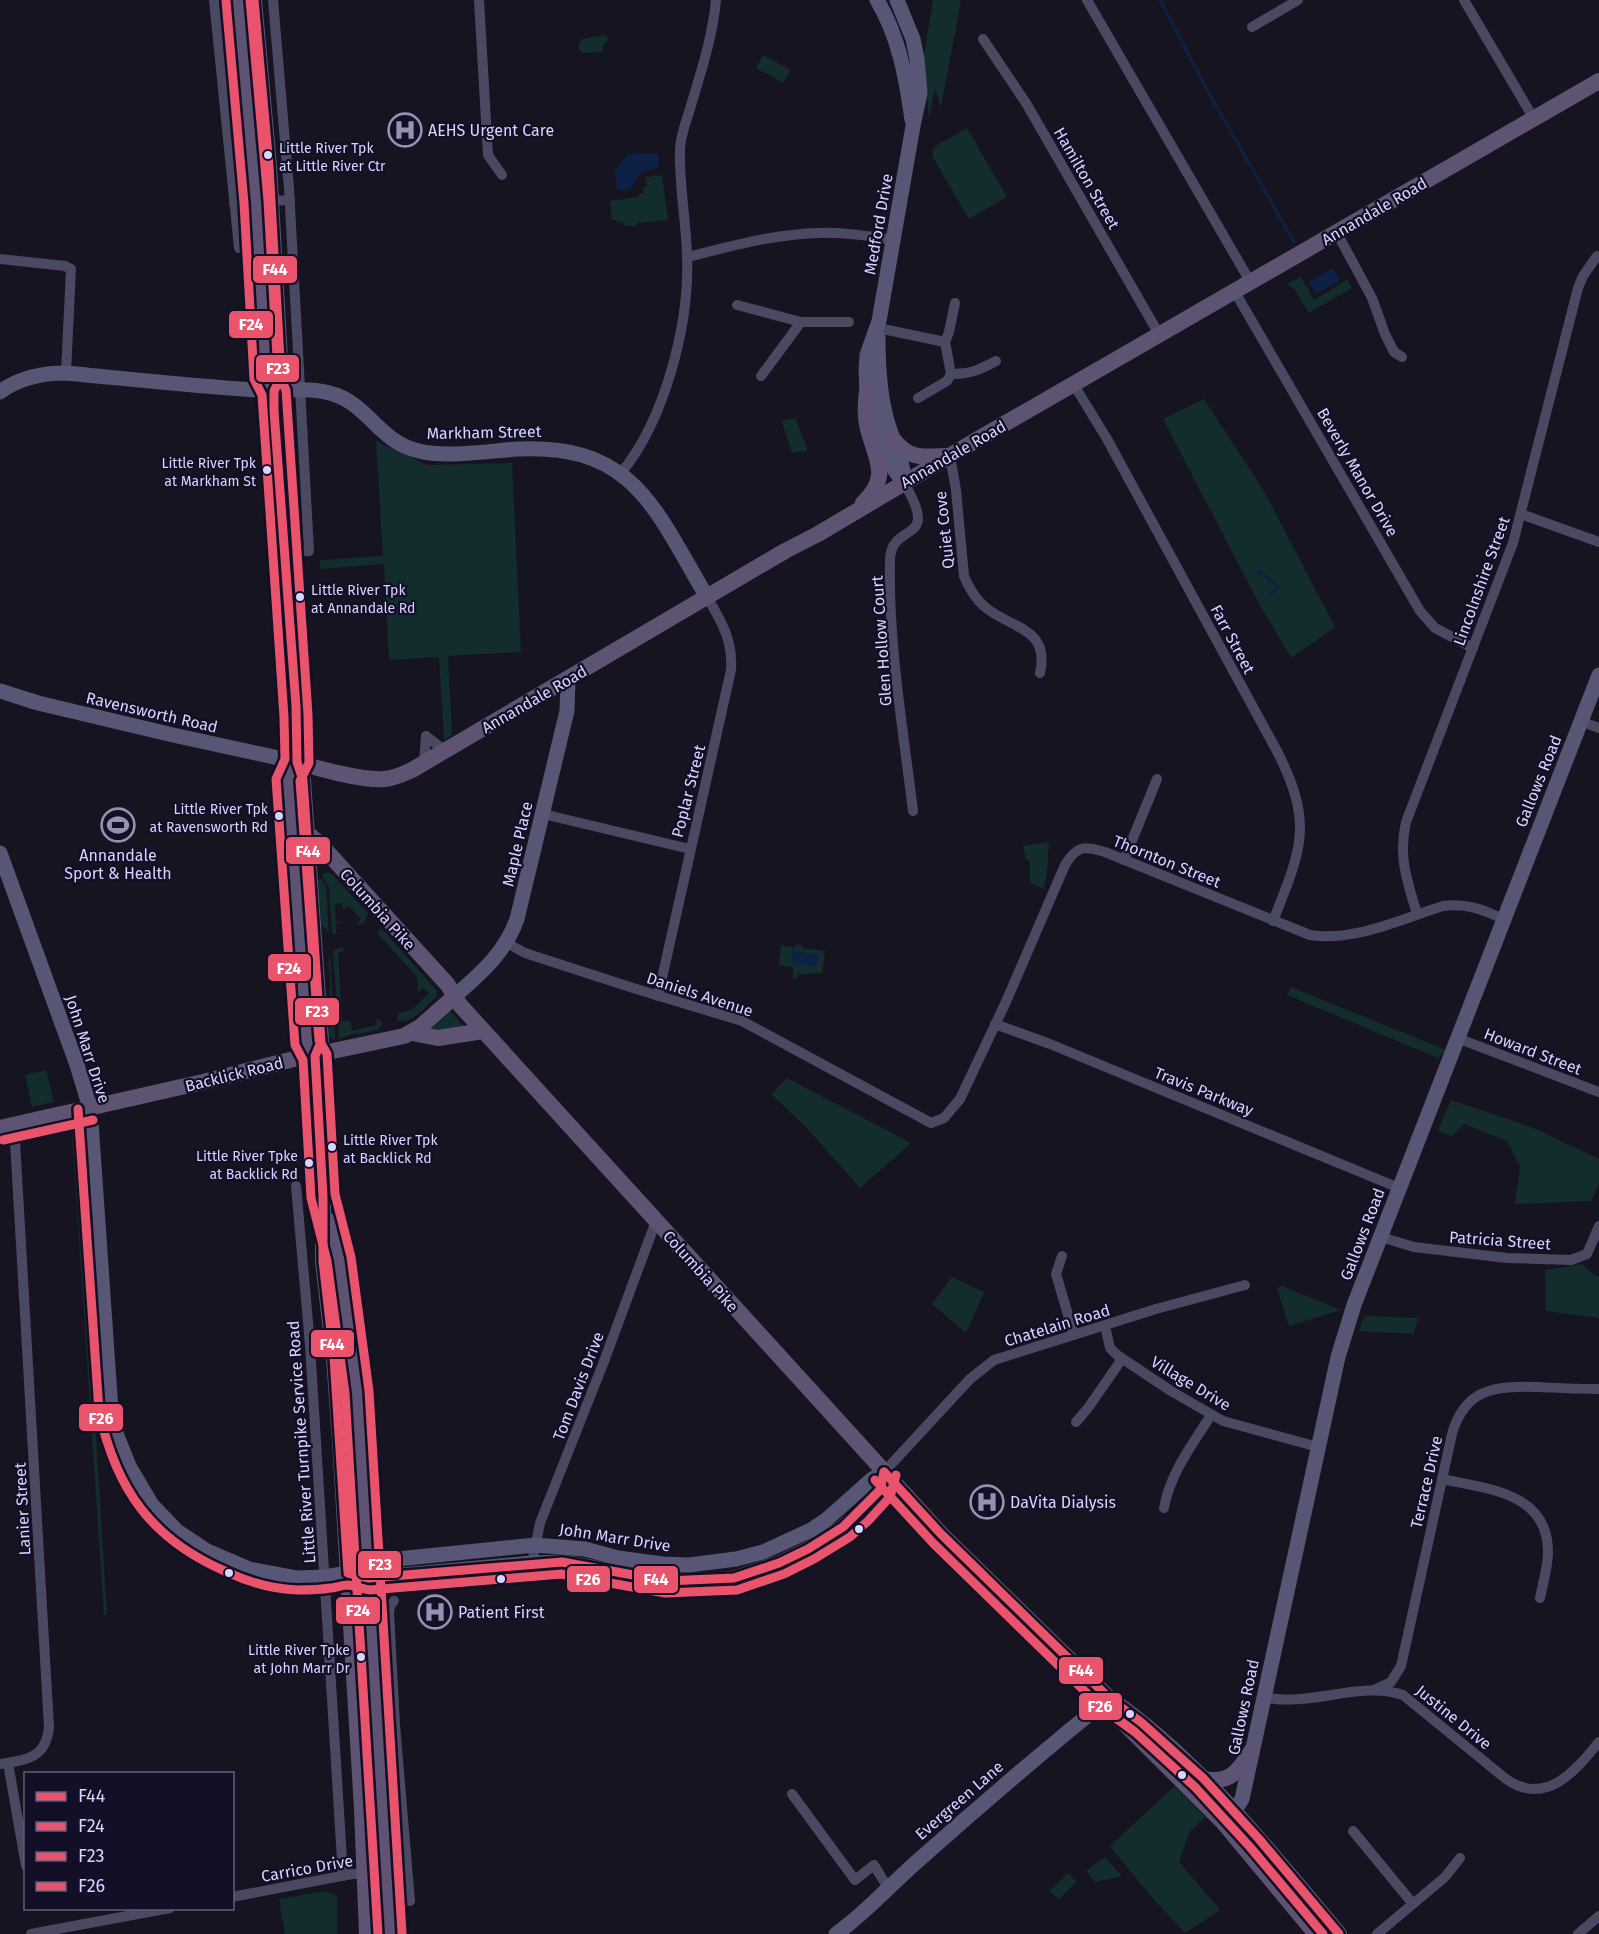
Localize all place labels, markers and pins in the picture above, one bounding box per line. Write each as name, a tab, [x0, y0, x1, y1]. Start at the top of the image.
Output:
hospital icon: AEHS Urgent Care	[387, 112, 423, 148]
place label: AEHS Urgent Care	[428, 121, 554, 140]
place label: Little River Tpk at Little River Ctr	[279, 140, 386, 175]
marker: Little River Tpk at Little River Ctr	[262, 149, 274, 161]
place label: Little River Tpk at Markham St	[161, 455, 257, 490]
marker: Little River Tpk at Markham St	[261, 464, 273, 476]
place label: Little River Tpk at Annandale Rd	[311, 582, 415, 617]
marker: Little River Tpk at Annandale Rd	[294, 591, 306, 603]
place label: Little River Tpk at Ravensworth Rd	[150, 801, 269, 836]
sports icon: Annandale Sport & Health	[100, 807, 136, 843]
marker: Little River Tpk at Ravensworth Rd	[273, 810, 285, 822]
place label: Annandale Sport & Health	[64, 846, 172, 883]
place label: Little River Tpk at Backlick Rd	[343, 1132, 438, 1167]
marker: Little River Tpk at Backlick Rd	[326, 1141, 338, 1153]
place label: Little River Tpke at Backlick Rd	[196, 1148, 298, 1183]
marker: Little River Tpke at Backlick Rd	[303, 1157, 315, 1169]
hospital icon: DaVita Dialysis	[969, 1484, 1005, 1520]
place label: DaVita Dialysis	[1010, 1493, 1116, 1512]
unlabelled marker	[853, 1523, 865, 1535]
unlabelled marker	[223, 1567, 235, 1579]
unlabelled marker	[495, 1573, 507, 1585]
hospital icon: Patient First	[417, 1594, 453, 1630]
place label: Patient First	[458, 1603, 545, 1622]
place label: Little River Tpke at John Marr Dr	[248, 1642, 351, 1677]
marker: Little River Tpke at John Marr Dr	[355, 1651, 367, 1663]
unlabelled marker	[1124, 1708, 1136, 1720]
unlabelled marker	[1176, 1769, 1188, 1781]

